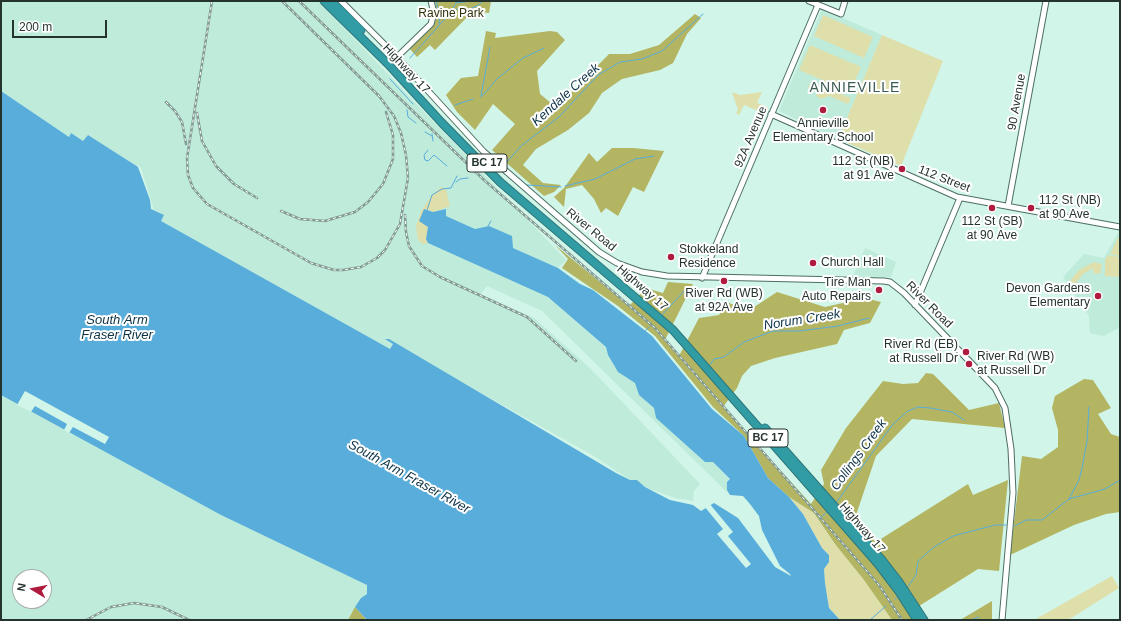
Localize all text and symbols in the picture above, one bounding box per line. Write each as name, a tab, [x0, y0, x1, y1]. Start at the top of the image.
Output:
park label: Ravine Park	[418, 7, 484, 21]
scale bar	[14, 12, 109, 38]
text: 200 m	[19, 20, 52, 34]
street label: Highway 17	[379, 41, 433, 97]
water label: Kendale Creek	[529, 60, 603, 130]
street label: 90 Avenue	[1005, 73, 1029, 131]
district label: ANNIEVILLE	[810, 80, 900, 96]
street label: 92A Avenue	[732, 104, 770, 170]
marker: Annieville Elementary School	[818, 105, 828, 115]
place label: Annieville Elementary School	[773, 117, 873, 145]
road number: BC 17	[467, 154, 507, 172]
place label: 112 St (NB) at 91 Ave	[832, 155, 894, 183]
street label: 112 Street	[916, 163, 972, 195]
marker: 112 St (NB) at 91 Ave	[897, 164, 907, 174]
place label: 112 St (NB) at 90 Ave	[1039, 194, 1101, 222]
marker: 112 St (SB) at 90 Ave	[987, 203, 997, 213]
marker: 112 St (NB) at 90 Ave	[1026, 203, 1036, 213]
street label: River Road	[563, 206, 619, 254]
place label: 112 St (SB) at 90 Ave	[961, 215, 1023, 243]
place label: Stokkeland Residence	[679, 243, 738, 271]
marker: Stokkeland Residence	[666, 252, 676, 262]
place label: Church Hall	[821, 256, 884, 270]
marker: Church Hall	[808, 258, 818, 268]
street label: Highway 17	[614, 262, 670, 314]
marker: River Rd (WB) at 92A Ave	[719, 276, 729, 286]
place label: Tire Man Auto Repairs	[802, 276, 871, 304]
street label: River Road	[903, 279, 955, 331]
place label: Devon Gardens Elementary	[1006, 282, 1090, 310]
marker: Tire Man Auto Repairs	[874, 285, 884, 295]
place label: River Rd (WB) at 92A Ave	[685, 287, 763, 315]
marker: Devon Gardens Elementary	[1093, 291, 1103, 301]
water label: Norum Creek	[763, 306, 841, 334]
water label: South Arm Fraser River	[81, 312, 153, 343]
place label: River Rd (EB) at Russell Dr	[884, 338, 958, 366]
marker: River Rd (EB) at Russell Dr	[961, 347, 971, 357]
place label: River Rd (WB) at Russell Dr	[977, 350, 1054, 378]
marker: River Rd (WB) at Russell Dr	[964, 359, 974, 369]
water label: Collings Creek	[828, 416, 890, 494]
road number: BC 17	[748, 429, 788, 447]
water label: South Arm Fraser River	[346, 437, 472, 517]
street label: Highway 17	[836, 500, 888, 556]
north arrow	[12, 569, 52, 609]
text: N	[15, 582, 28, 592]

